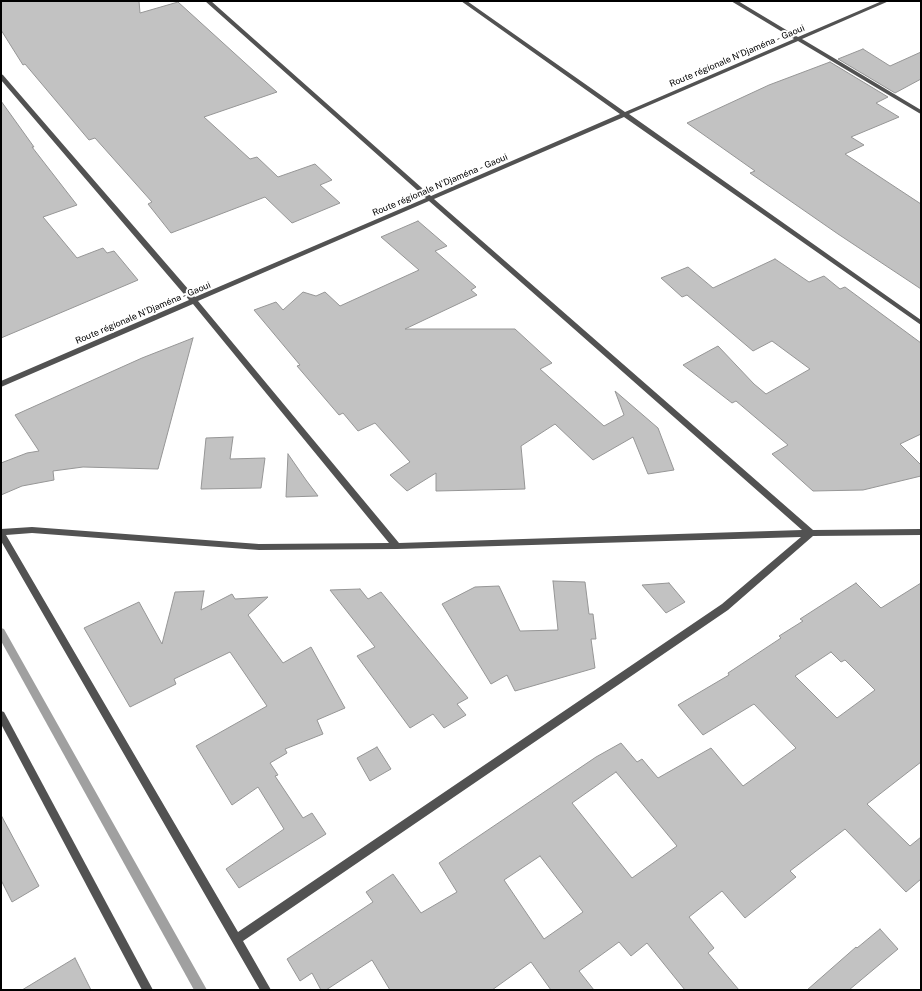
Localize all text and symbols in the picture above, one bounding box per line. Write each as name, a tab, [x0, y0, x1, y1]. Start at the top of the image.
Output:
street label: Route régionale N'Djaména - Gaoui	[668, 23, 806, 89]
street label: Route régionale N'Djaména - Gaoui	[371, 152, 509, 218]
street label: Route régionale N'Djaména - Gaoui	[74, 280, 212, 346]

